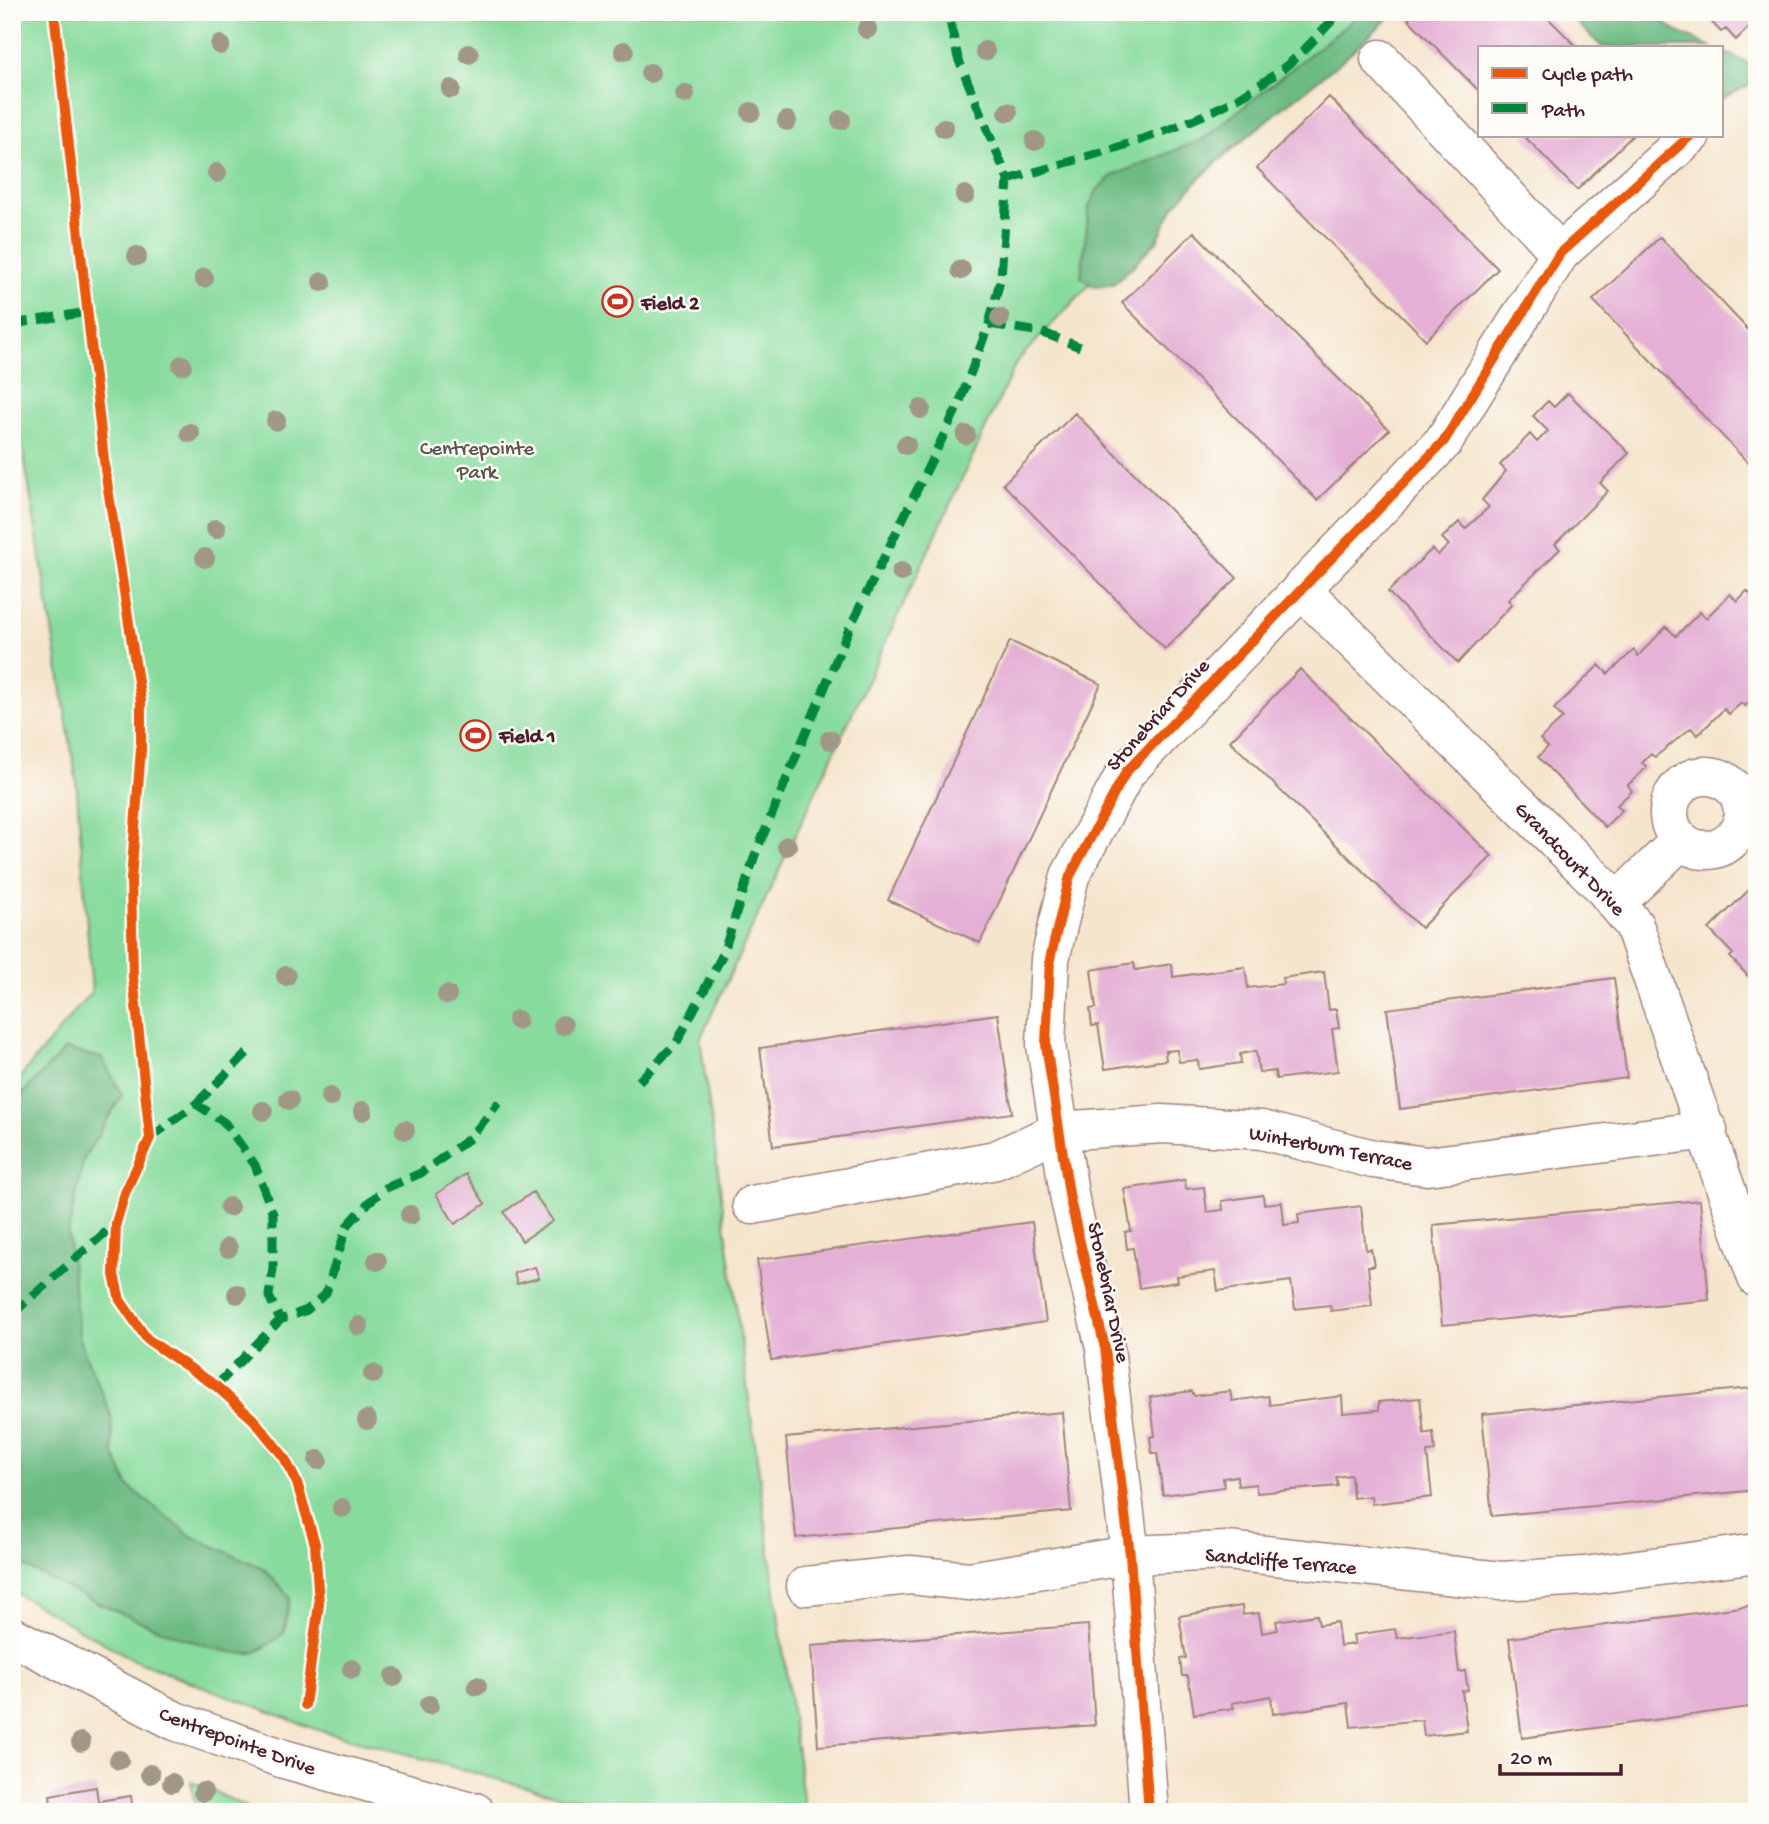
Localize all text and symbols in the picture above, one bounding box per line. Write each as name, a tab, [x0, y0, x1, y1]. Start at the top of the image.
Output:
legend	[1478, 46, 1724, 136]
text: Cycle path	[1542, 64, 1633, 89]
text: Path	[1541, 100, 1585, 125]
sports icon: Field 2	[601, 285, 635, 319]
place label: Field 2	[640, 293, 700, 318]
park label: Centrepointe Park	[420, 438, 535, 487]
street label: Stonebriar Drive	[1102, 654, 1217, 778]
sports icon: Field 1	[459, 718, 493, 752]
place label: Field 1	[498, 726, 556, 751]
street label: Grandcourt Drive	[1508, 798, 1630, 924]
street label: Winterburn Terrace	[1246, 1122, 1415, 1179]
street label: Stonebriar Drive	[1079, 1220, 1134, 1366]
street label: Sandcliffe Terrace	[1204, 1544, 1359, 1583]
street label: Centrepointe Drive	[155, 1703, 320, 1784]
scale bar	[1500, 1733, 1620, 1777]
text: 20 m	[1510, 1748, 1552, 1773]

